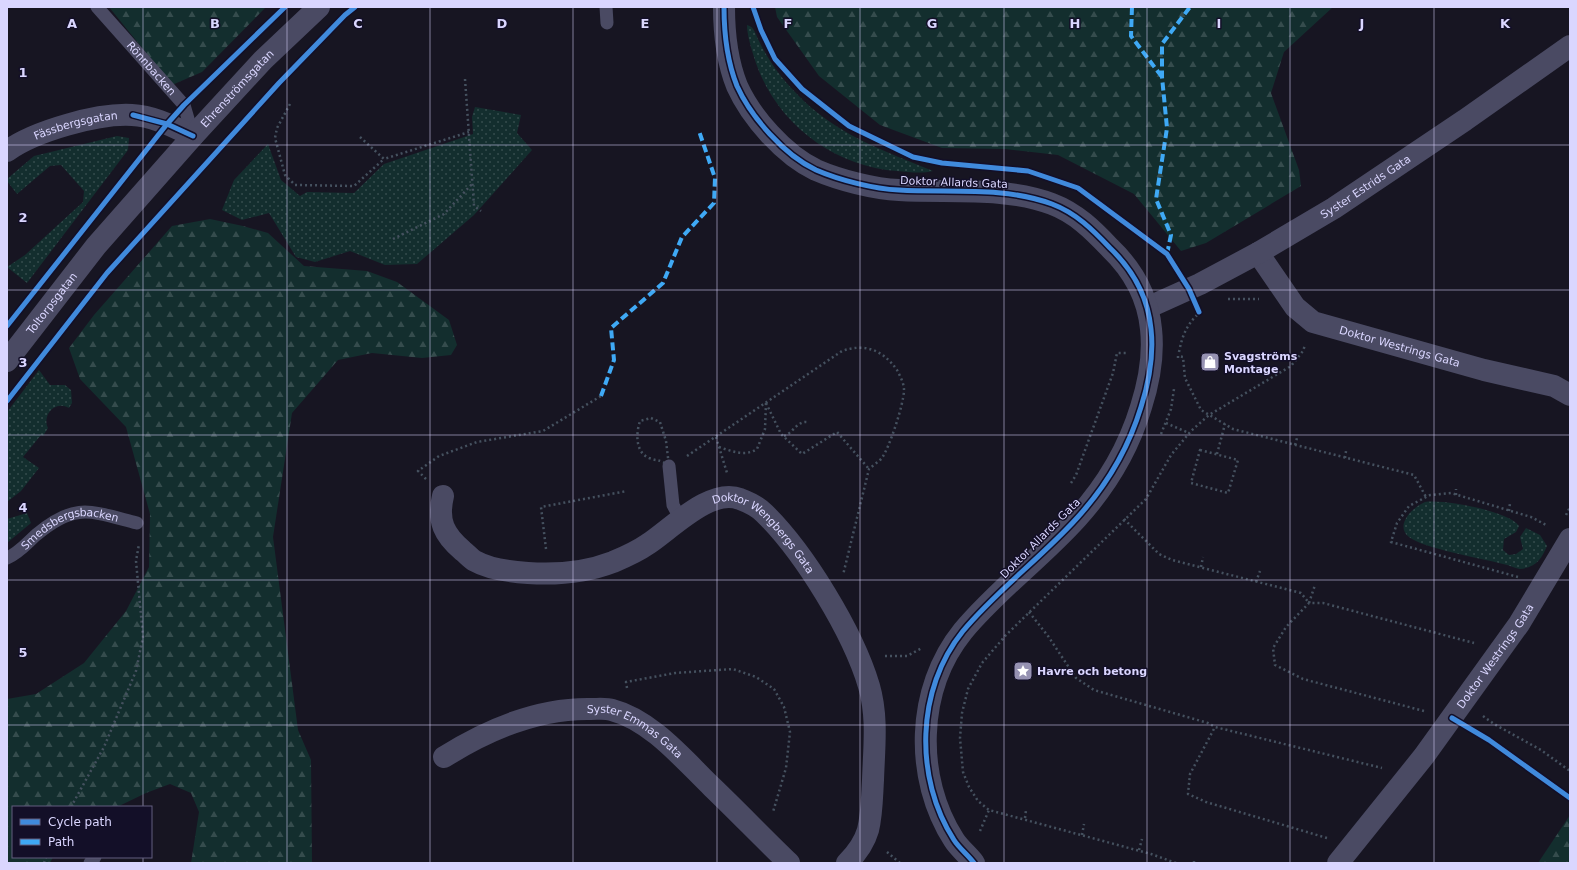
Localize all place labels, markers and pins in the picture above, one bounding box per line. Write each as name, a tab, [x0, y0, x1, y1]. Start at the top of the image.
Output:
place label: Svagströms Montage	[1224, 350, 1298, 376]
shop icon: Svagströms Montage	[1199, 351, 1221, 373]
place icon: Havre och betong	[1012, 660, 1034, 682]
place label: Havre och betong	[1037, 665, 1147, 678]

